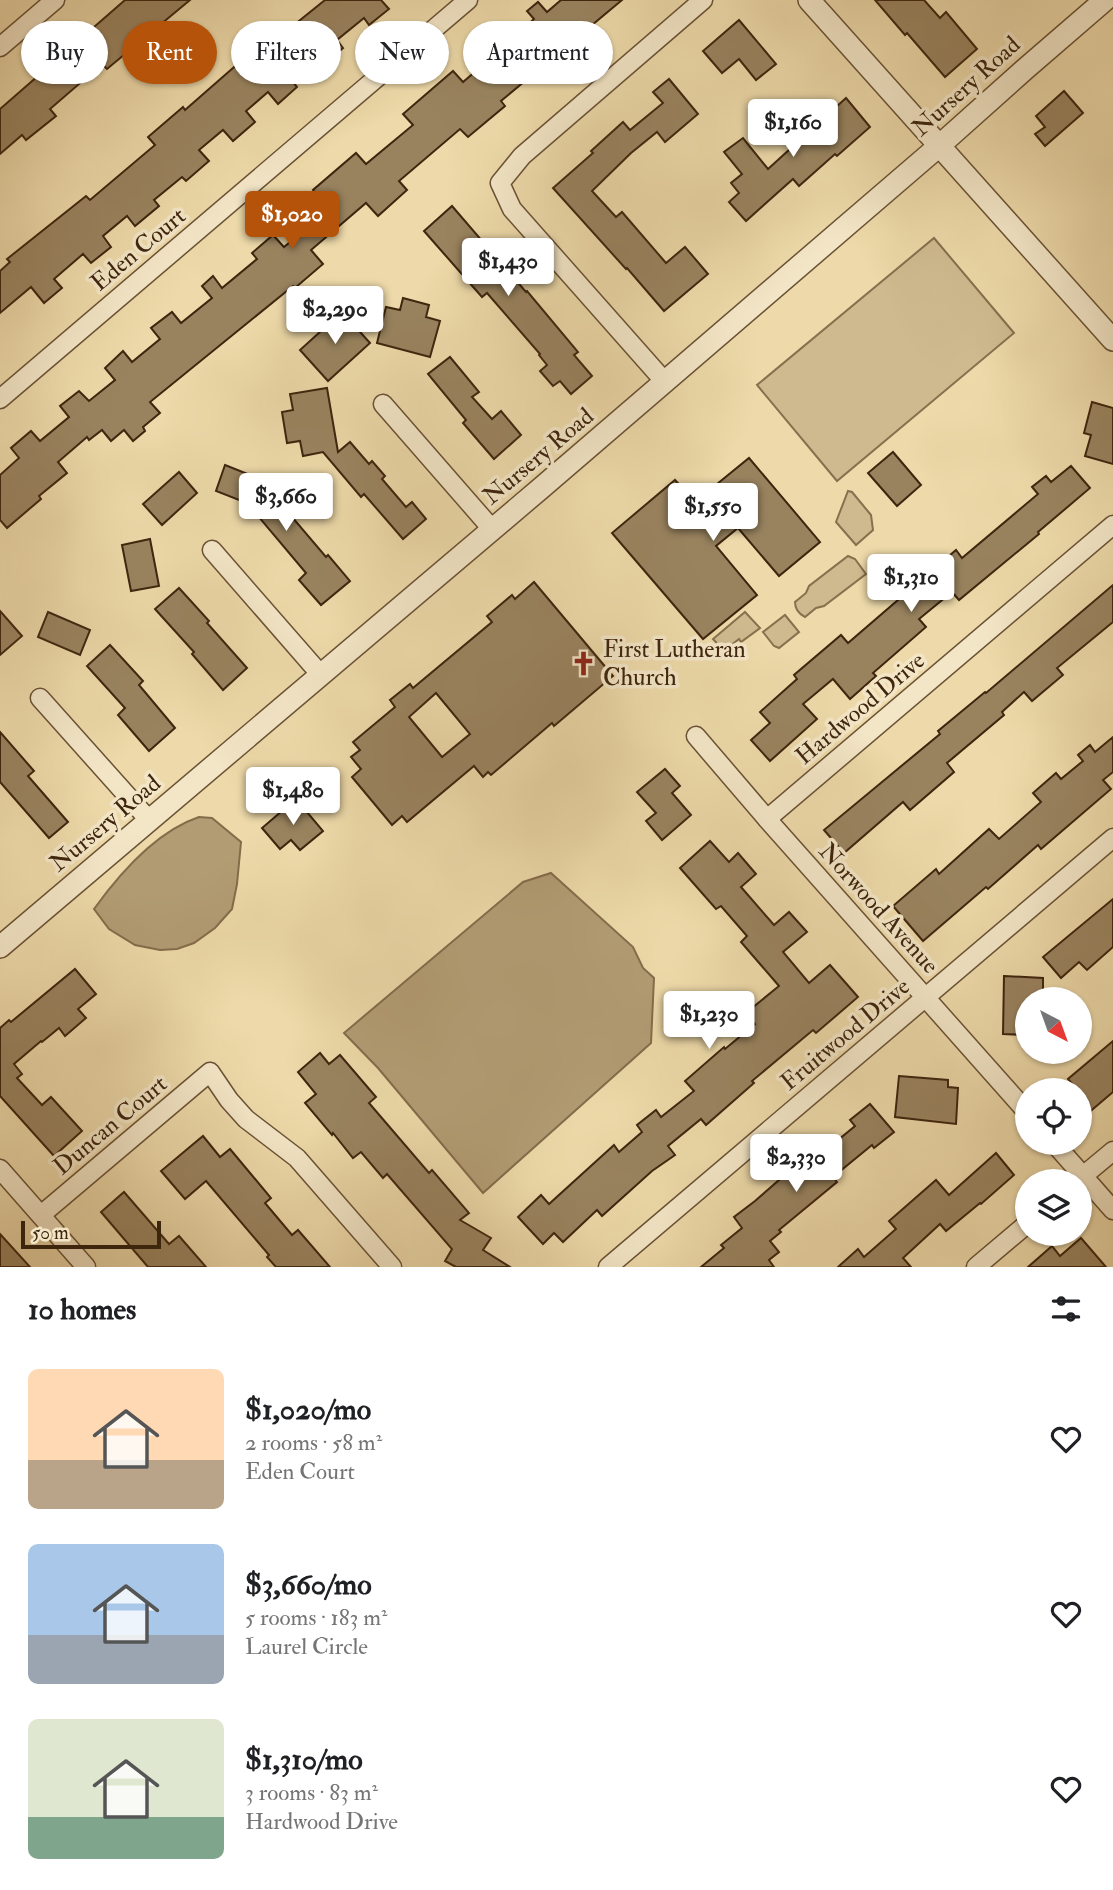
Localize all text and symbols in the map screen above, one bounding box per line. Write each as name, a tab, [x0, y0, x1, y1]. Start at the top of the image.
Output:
chip: Buy	[21, 21, 108, 84]
chip: Rent	[122, 21, 217, 84]
chip: Filters	[231, 21, 341, 84]
chip: New	[355, 21, 449, 84]
chip: Apartment	[463, 21, 613, 84]
street label: Nursery Road	[906, 29, 1027, 143]
pin: $1,160	[736, 100, 850, 159]
text: $1,160	[764, 107, 822, 136]
pin: $1,020	[235, 191, 349, 251]
text: $1,020	[261, 199, 323, 228]
street label: Eden Court	[84, 200, 192, 298]
pin: $1,430	[451, 238, 565, 298]
text: $1,430	[478, 246, 538, 275]
pin: $2,290	[278, 286, 392, 346]
text: $2,290	[302, 294, 368, 323]
street label: Nursery Road	[477, 401, 600, 512]
pin: $3,660	[229, 474, 343, 533]
text: $3,660	[255, 481, 317, 510]
pin: $1,550	[656, 484, 770, 543]
text: $1,550	[684, 491, 742, 520]
pin: $1,310	[854, 554, 968, 614]
text: $1,310	[883, 562, 939, 591]
place label: First Lutheran Church	[603, 634, 746, 693]
street label: Hardwood Drive	[789, 645, 931, 772]
church icon: First Lutheran Church	[569, 649, 597, 677]
street label: Nursery Road	[44, 768, 167, 879]
pin: $1,480	[236, 768, 350, 827]
text: $1,480	[262, 775, 324, 804]
street label: Norwood Avenue	[812, 836, 946, 980]
street label: Fruitwood Drive	[774, 971, 916, 1097]
north arrow	[1015, 987, 1092, 1064]
map controls	[1015, 987, 1092, 1246]
pin: $1,230	[652, 992, 766, 1051]
text: $1,230	[680, 999, 738, 1028]
street label: Duncan Court	[47, 1069, 174, 1182]
button: locate	[1015, 1078, 1092, 1155]
pin: $2,330	[739, 1134, 853, 1194]
text: $2,330	[766, 1142, 826, 1171]
button: layers	[1015, 1169, 1092, 1246]
scale bar	[21, 1218, 161, 1250]
text: 50 m	[32, 1221, 69, 1245]
icon: filters	[1047, 1290, 1085, 1328]
text: 10 homes	[28, 1291, 136, 1328]
text: $1,020/mo	[245, 1391, 371, 1428]
icon: home	[84, 1397, 168, 1481]
icon: heart	[1047, 1420, 1085, 1458]
text: 2 rooms · 58 m²	[245, 1428, 382, 1457]
text: Eden Court	[245, 1457, 355, 1486]
text: $3,660/mo	[245, 1566, 372, 1603]
icon: home	[84, 1572, 168, 1656]
icon: heart	[1047, 1595, 1085, 1633]
text: 5 rooms · 183 m²	[245, 1603, 388, 1632]
text: Laurel Circle	[245, 1632, 368, 1661]
text: $1,310/mo	[245, 1741, 363, 1778]
icon: home	[84, 1747, 168, 1831]
icon: heart	[1047, 1770, 1085, 1808]
text: 3 rooms · 83 m²	[245, 1778, 378, 1807]
text: Hardwood Drive	[245, 1807, 398, 1836]

